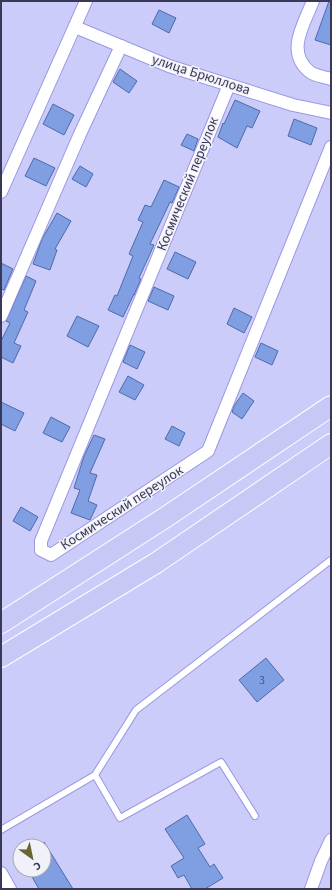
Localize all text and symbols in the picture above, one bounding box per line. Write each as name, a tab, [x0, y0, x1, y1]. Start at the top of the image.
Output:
street label: улица Брюллова	[149, 50, 253, 100]
street label: Космический переулок	[152, 114, 224, 254]
street label: Космический переулок	[57, 461, 187, 555]
house number: 3	[259, 672, 265, 689]
north arrow	[12, 838, 52, 878]
text: С	[30, 858, 44, 874]

